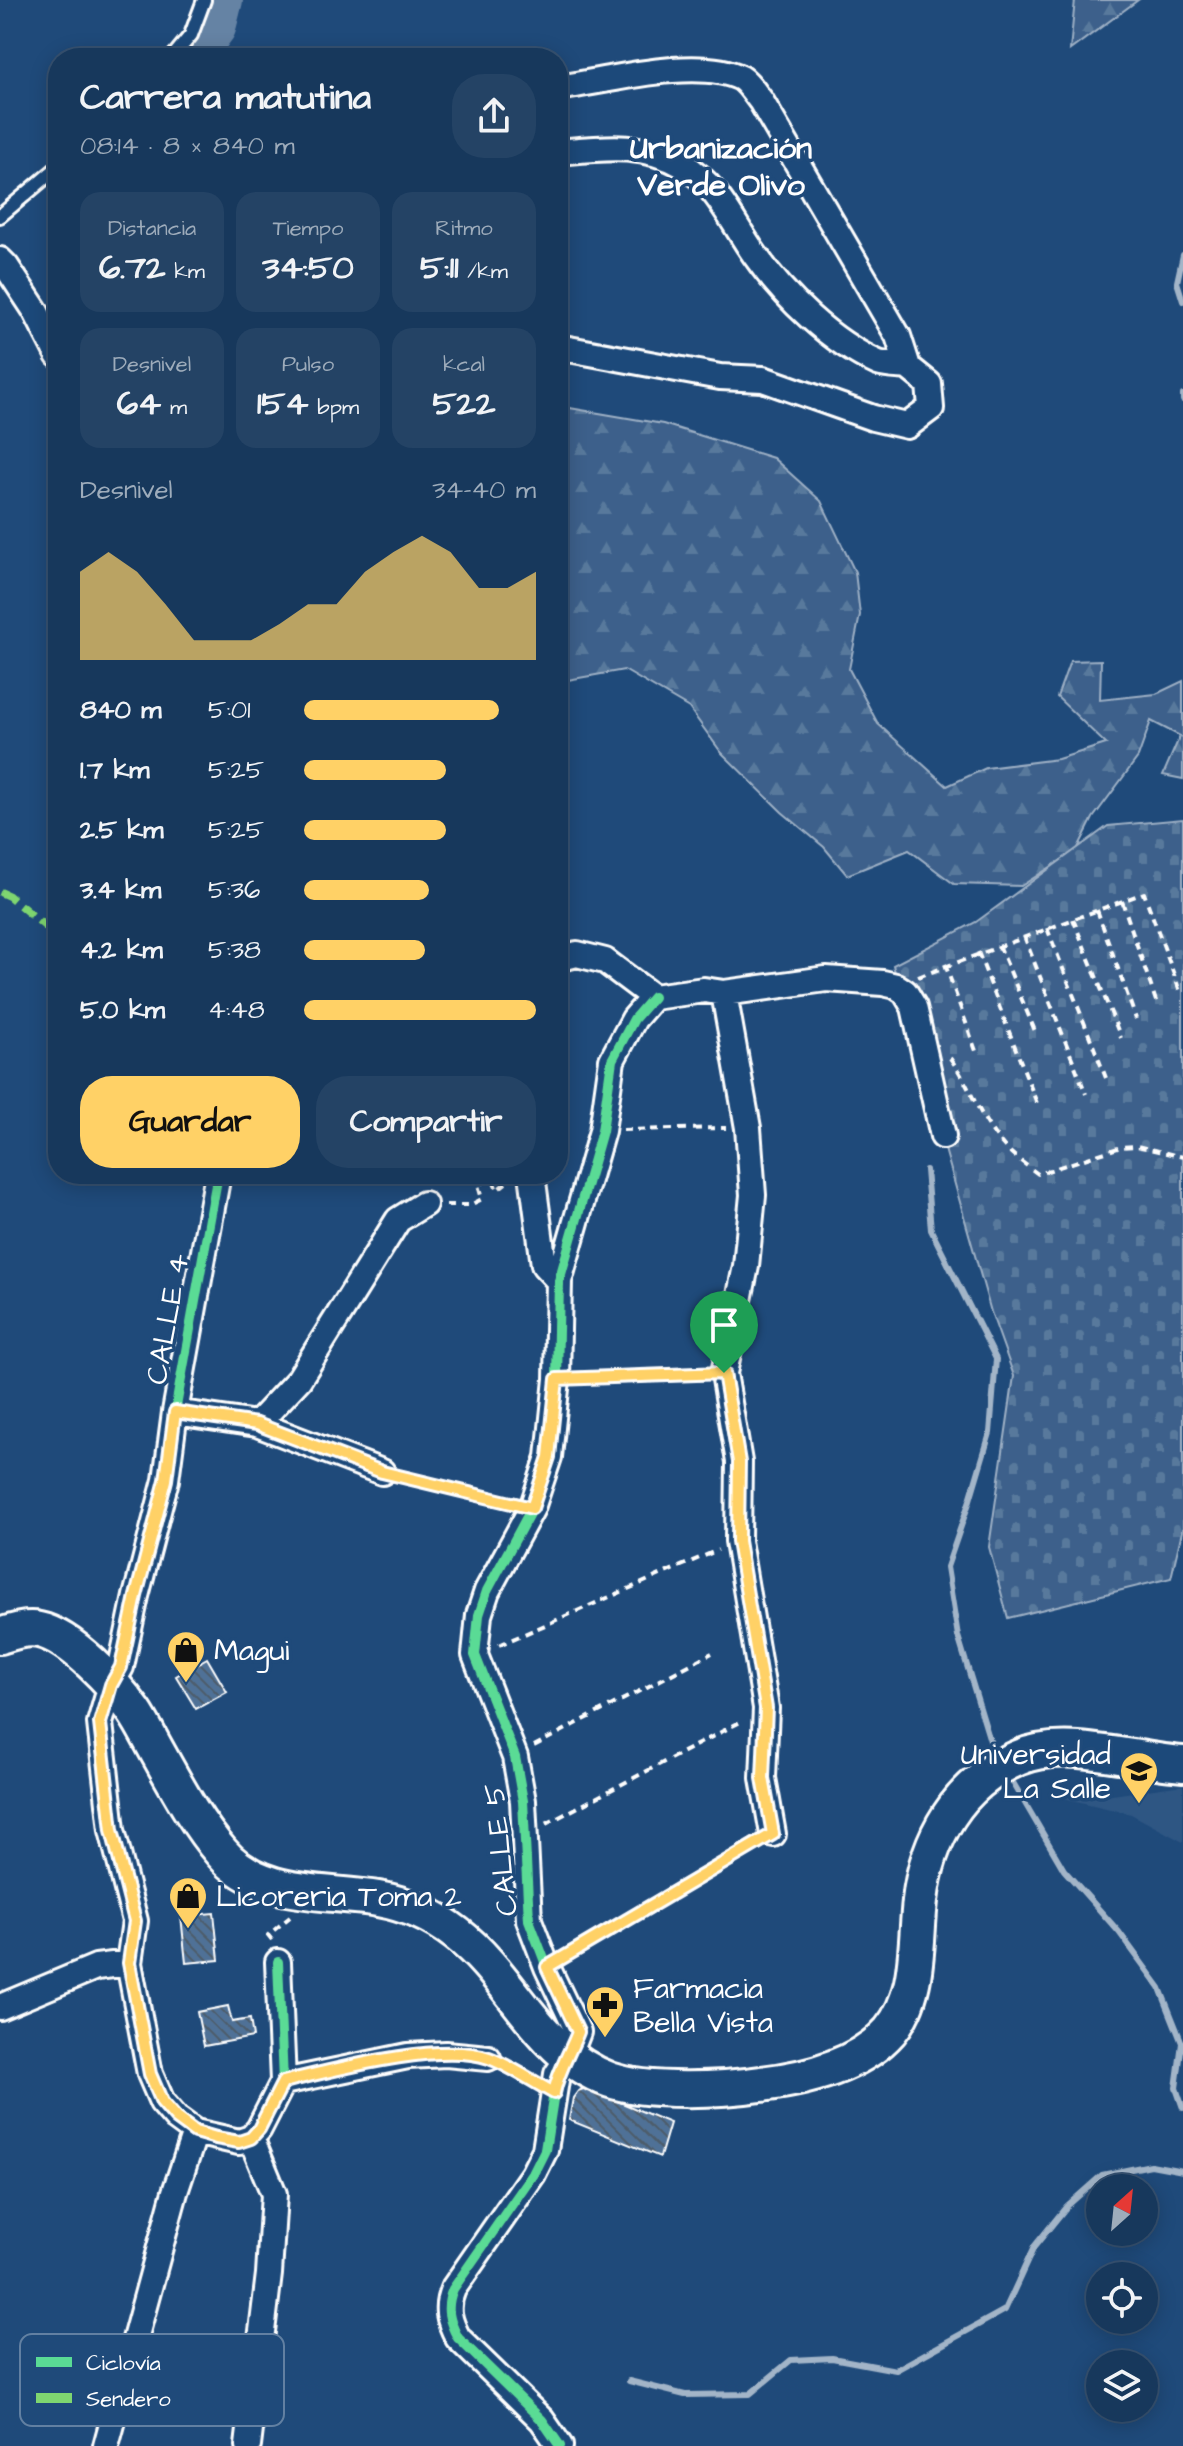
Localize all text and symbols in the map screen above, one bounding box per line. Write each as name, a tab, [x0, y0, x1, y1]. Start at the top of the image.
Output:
text: Carrera matutina	[80, 72, 371, 123]
button: share	[452, 74, 536, 158]
district label: Urbanización Verde Olivo	[630, 126, 812, 208]
text: 08:14 · 8 × 840 m	[80, 128, 295, 164]
text: Distancia	[108, 213, 196, 244]
text: Tiempo	[273, 213, 343, 244]
text: Ritmo	[435, 213, 493, 244]
text: 6.72	[99, 244, 166, 292]
text: 34:50	[262, 244, 354, 292]
text: 5:11	[420, 244, 458, 292]
text: km	[166, 256, 205, 287]
text: /km	[458, 256, 508, 287]
text: Desnivel	[113, 349, 191, 380]
text: Pulso	[282, 349, 334, 380]
text: kcal	[443, 349, 485, 380]
text: 64	[117, 380, 161, 428]
text: 154	[257, 380, 309, 428]
text: 522	[433, 380, 496, 428]
text: m	[161, 392, 187, 423]
text: bpm	[309, 392, 359, 423]
text: Desnivel	[80, 472, 173, 508]
text: 34–40 m	[432, 472, 536, 508]
text: 840 m	[80, 692, 162, 728]
text: 5:01	[208, 692, 250, 728]
text: 1.7 km	[80, 752, 150, 788]
text: 5:25	[208, 752, 264, 788]
text: 2.5 km	[80, 812, 164, 848]
text: 5:25	[208, 812, 264, 848]
text: 3.4 km	[80, 872, 161, 908]
text: 5:36	[208, 872, 260, 908]
text: 4.2 km	[80, 932, 163, 968]
text: 5:38	[208, 932, 261, 968]
text: 5.0 km	[80, 992, 165, 1028]
text: 4:48	[208, 992, 265, 1028]
button: Guardar	[80, 1076, 300, 1168]
button: Compartir	[316, 1076, 536, 1168]
street label: CALLE 4	[136, 1250, 200, 1388]
pin	[690, 1291, 758, 1373]
icon: arrive	[702, 1303, 746, 1347]
shop icon: Magui	[165, 1629, 207, 1684]
place label: Magui	[214, 1630, 290, 1673]
place label: Universidad La Salle	[961, 1734, 1111, 1810]
school or university icon: Universidad La Salle	[1118, 1750, 1160, 1805]
street label: CALLE 5	[473, 1782, 529, 1918]
shop icon: Licoreria Toma 2	[167, 1875, 209, 1930]
place label: Licoreria Toma 2	[216, 1876, 462, 1918]
place label: Farmacia Bella Vista	[633, 1968, 773, 2044]
pharmacy icon: Farmacia Bella Vista	[584, 1984, 626, 2039]
north arrow	[1086, 2174, 1158, 2246]
map controls	[1086, 2174, 1158, 2422]
button: locate	[1086, 2262, 1158, 2334]
legend	[20, 2334, 284, 2426]
text: Ciclovía	[86, 2348, 161, 2379]
button: layers	[1086, 2350, 1158, 2422]
text: Sendero	[86, 2384, 171, 2415]

